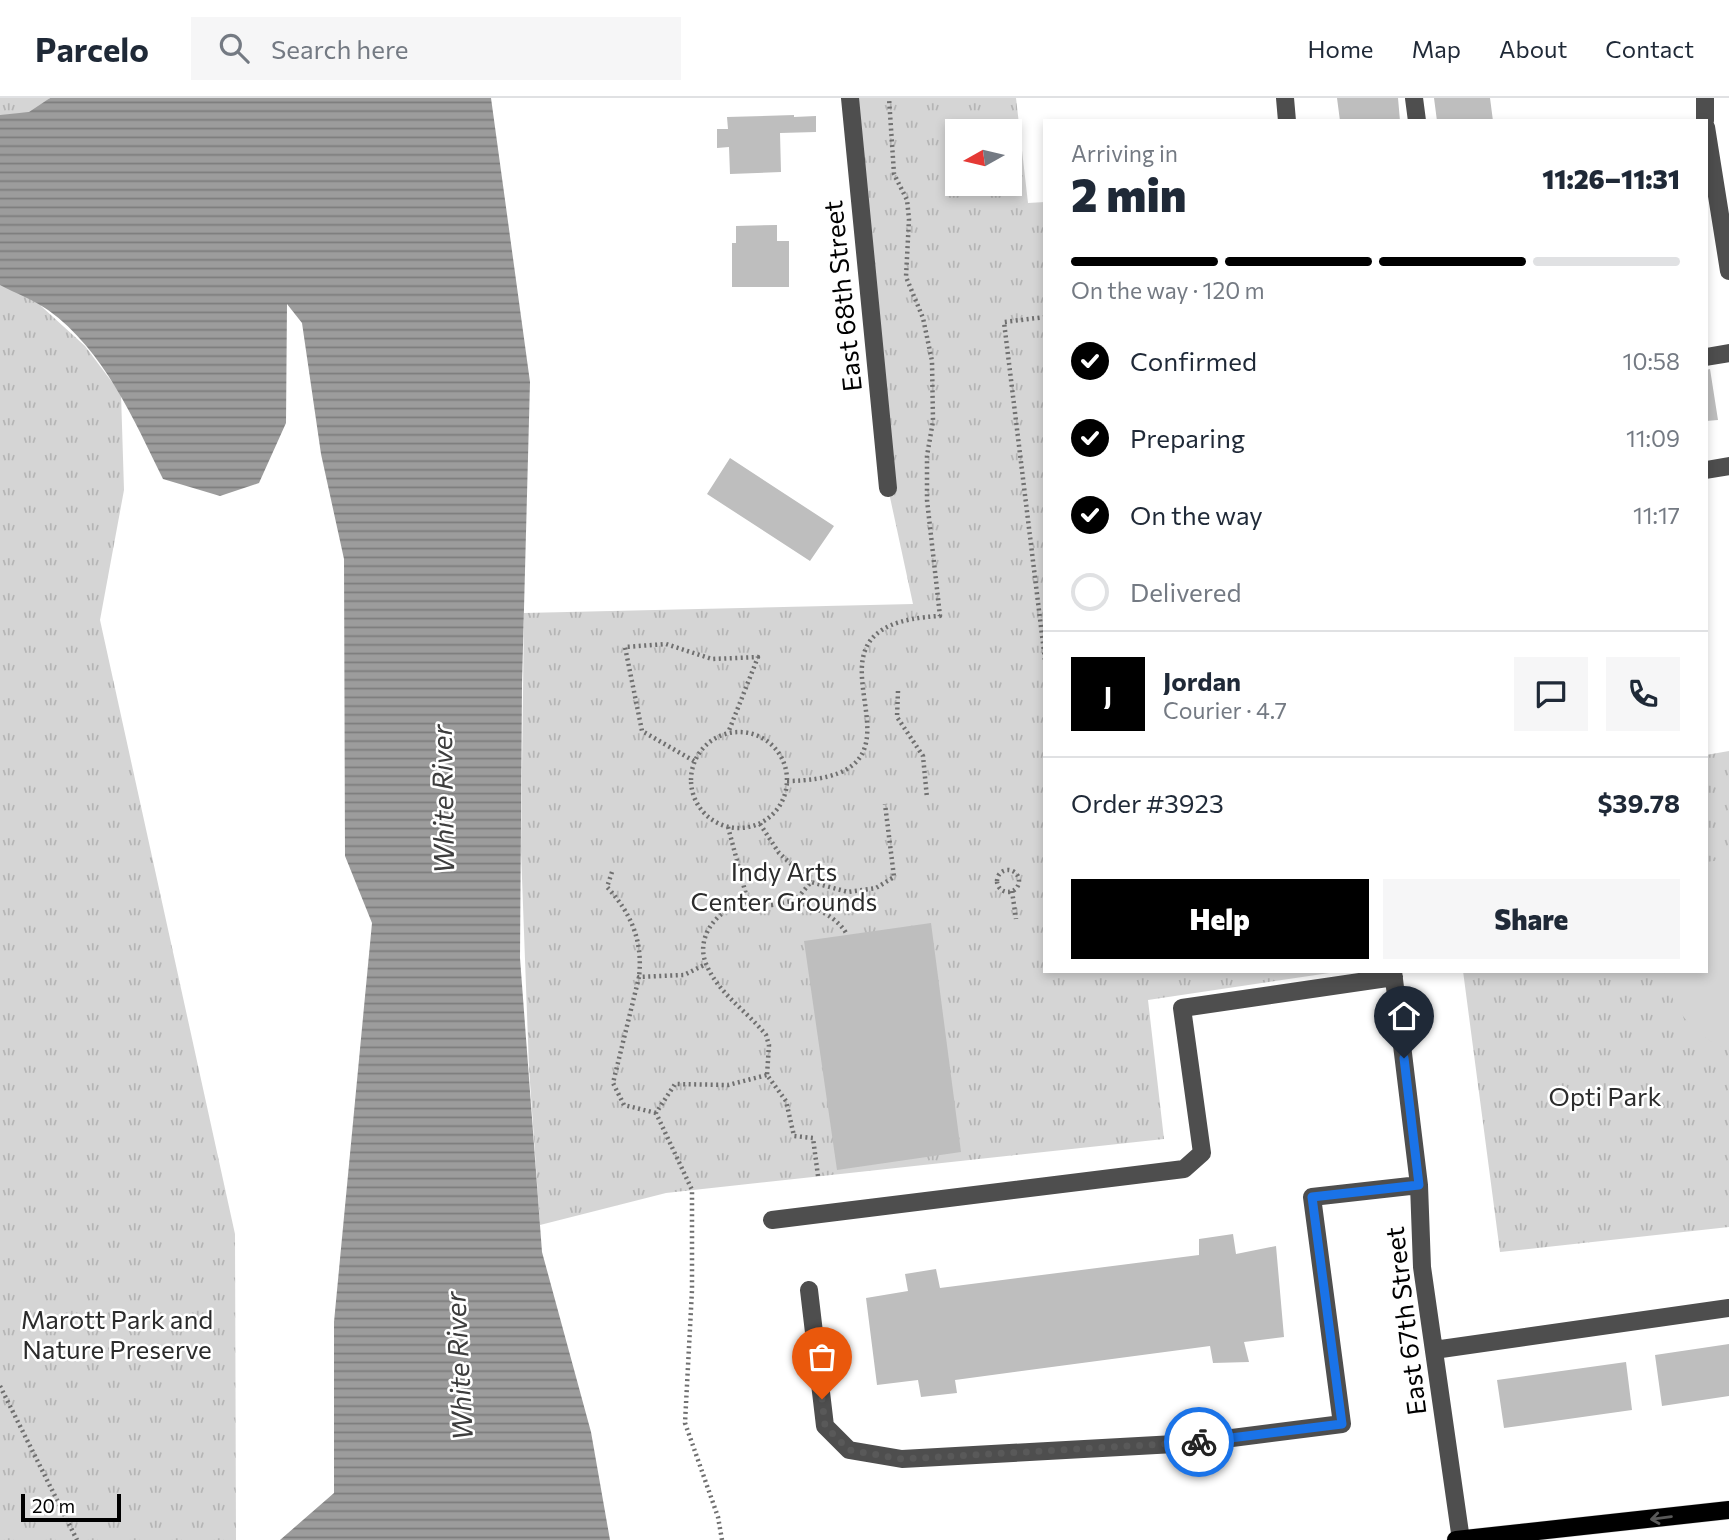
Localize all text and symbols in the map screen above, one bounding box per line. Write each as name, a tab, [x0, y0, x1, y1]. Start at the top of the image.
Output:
search box	[191, 17, 681, 80]
text: Parcelo	[35, 28, 149, 69]
icon: search	[215, 29, 253, 67]
text: Search here	[271, 33, 409, 64]
text: Home	[1308, 34, 1374, 63]
text: Map	[1412, 34, 1461, 63]
text: About	[1499, 34, 1567, 63]
text: Contact	[1605, 34, 1694, 63]
north arrow	[945, 119, 1022, 196]
map controls	[945, 119, 1022, 196]
text: Arriving in	[1071, 139, 1178, 167]
text: 11:26–11:31	[1542, 163, 1680, 194]
text: 2 min	[1071, 165, 1187, 221]
street label: East 68th Street	[816, 199, 867, 393]
text: On the way · 120 m	[1071, 276, 1265, 304]
icon: check	[1071, 342, 1109, 380]
text: Confirmed	[1130, 345, 1257, 376]
text: 10:58	[1623, 347, 1680, 375]
icon: check	[1071, 419, 1109, 457]
text: Preparing	[1130, 422, 1245, 453]
text: 11:09	[1626, 424, 1680, 452]
icon: check	[1071, 496, 1109, 534]
text: On the way	[1130, 499, 1263, 530]
text: 11:17	[1633, 501, 1680, 529]
text: Delivered	[1130, 576, 1241, 607]
button: chat	[1514, 657, 1588, 731]
button: phone	[1606, 657, 1680, 731]
text: Jordan	[1163, 665, 1241, 696]
text: J	[1104, 679, 1112, 710]
text: Courier · 4.7	[1163, 696, 1287, 724]
water label: White River	[424, 723, 460, 874]
text: Order #3923	[1071, 787, 1224, 818]
text: $39.78	[1597, 787, 1680, 818]
park label: Indy Arts Center Grounds	[691, 855, 877, 916]
button: Help	[1071, 879, 1369, 959]
button: Share	[1383, 879, 1680, 959]
pin	[1374, 986, 1434, 1058]
icon: home	[1385, 997, 1423, 1035]
park label: Opti Park	[1548, 1080, 1662, 1111]
street label: East 67th Street	[1378, 1225, 1431, 1417]
water label: White River	[437, 1290, 479, 1441]
park label: Marott Park and Nature Preserve	[21, 1303, 213, 1364]
pin	[792, 1327, 852, 1399]
icon: bag	[803, 1338, 841, 1376]
courier	[1164, 1407, 1234, 1477]
icon: bike	[1180, 1423, 1218, 1461]
scale bar	[21, 1491, 121, 1523]
text: 20 m	[32, 1494, 75, 1517]
one-way arrow	[1650, 1512, 1673, 1525]

